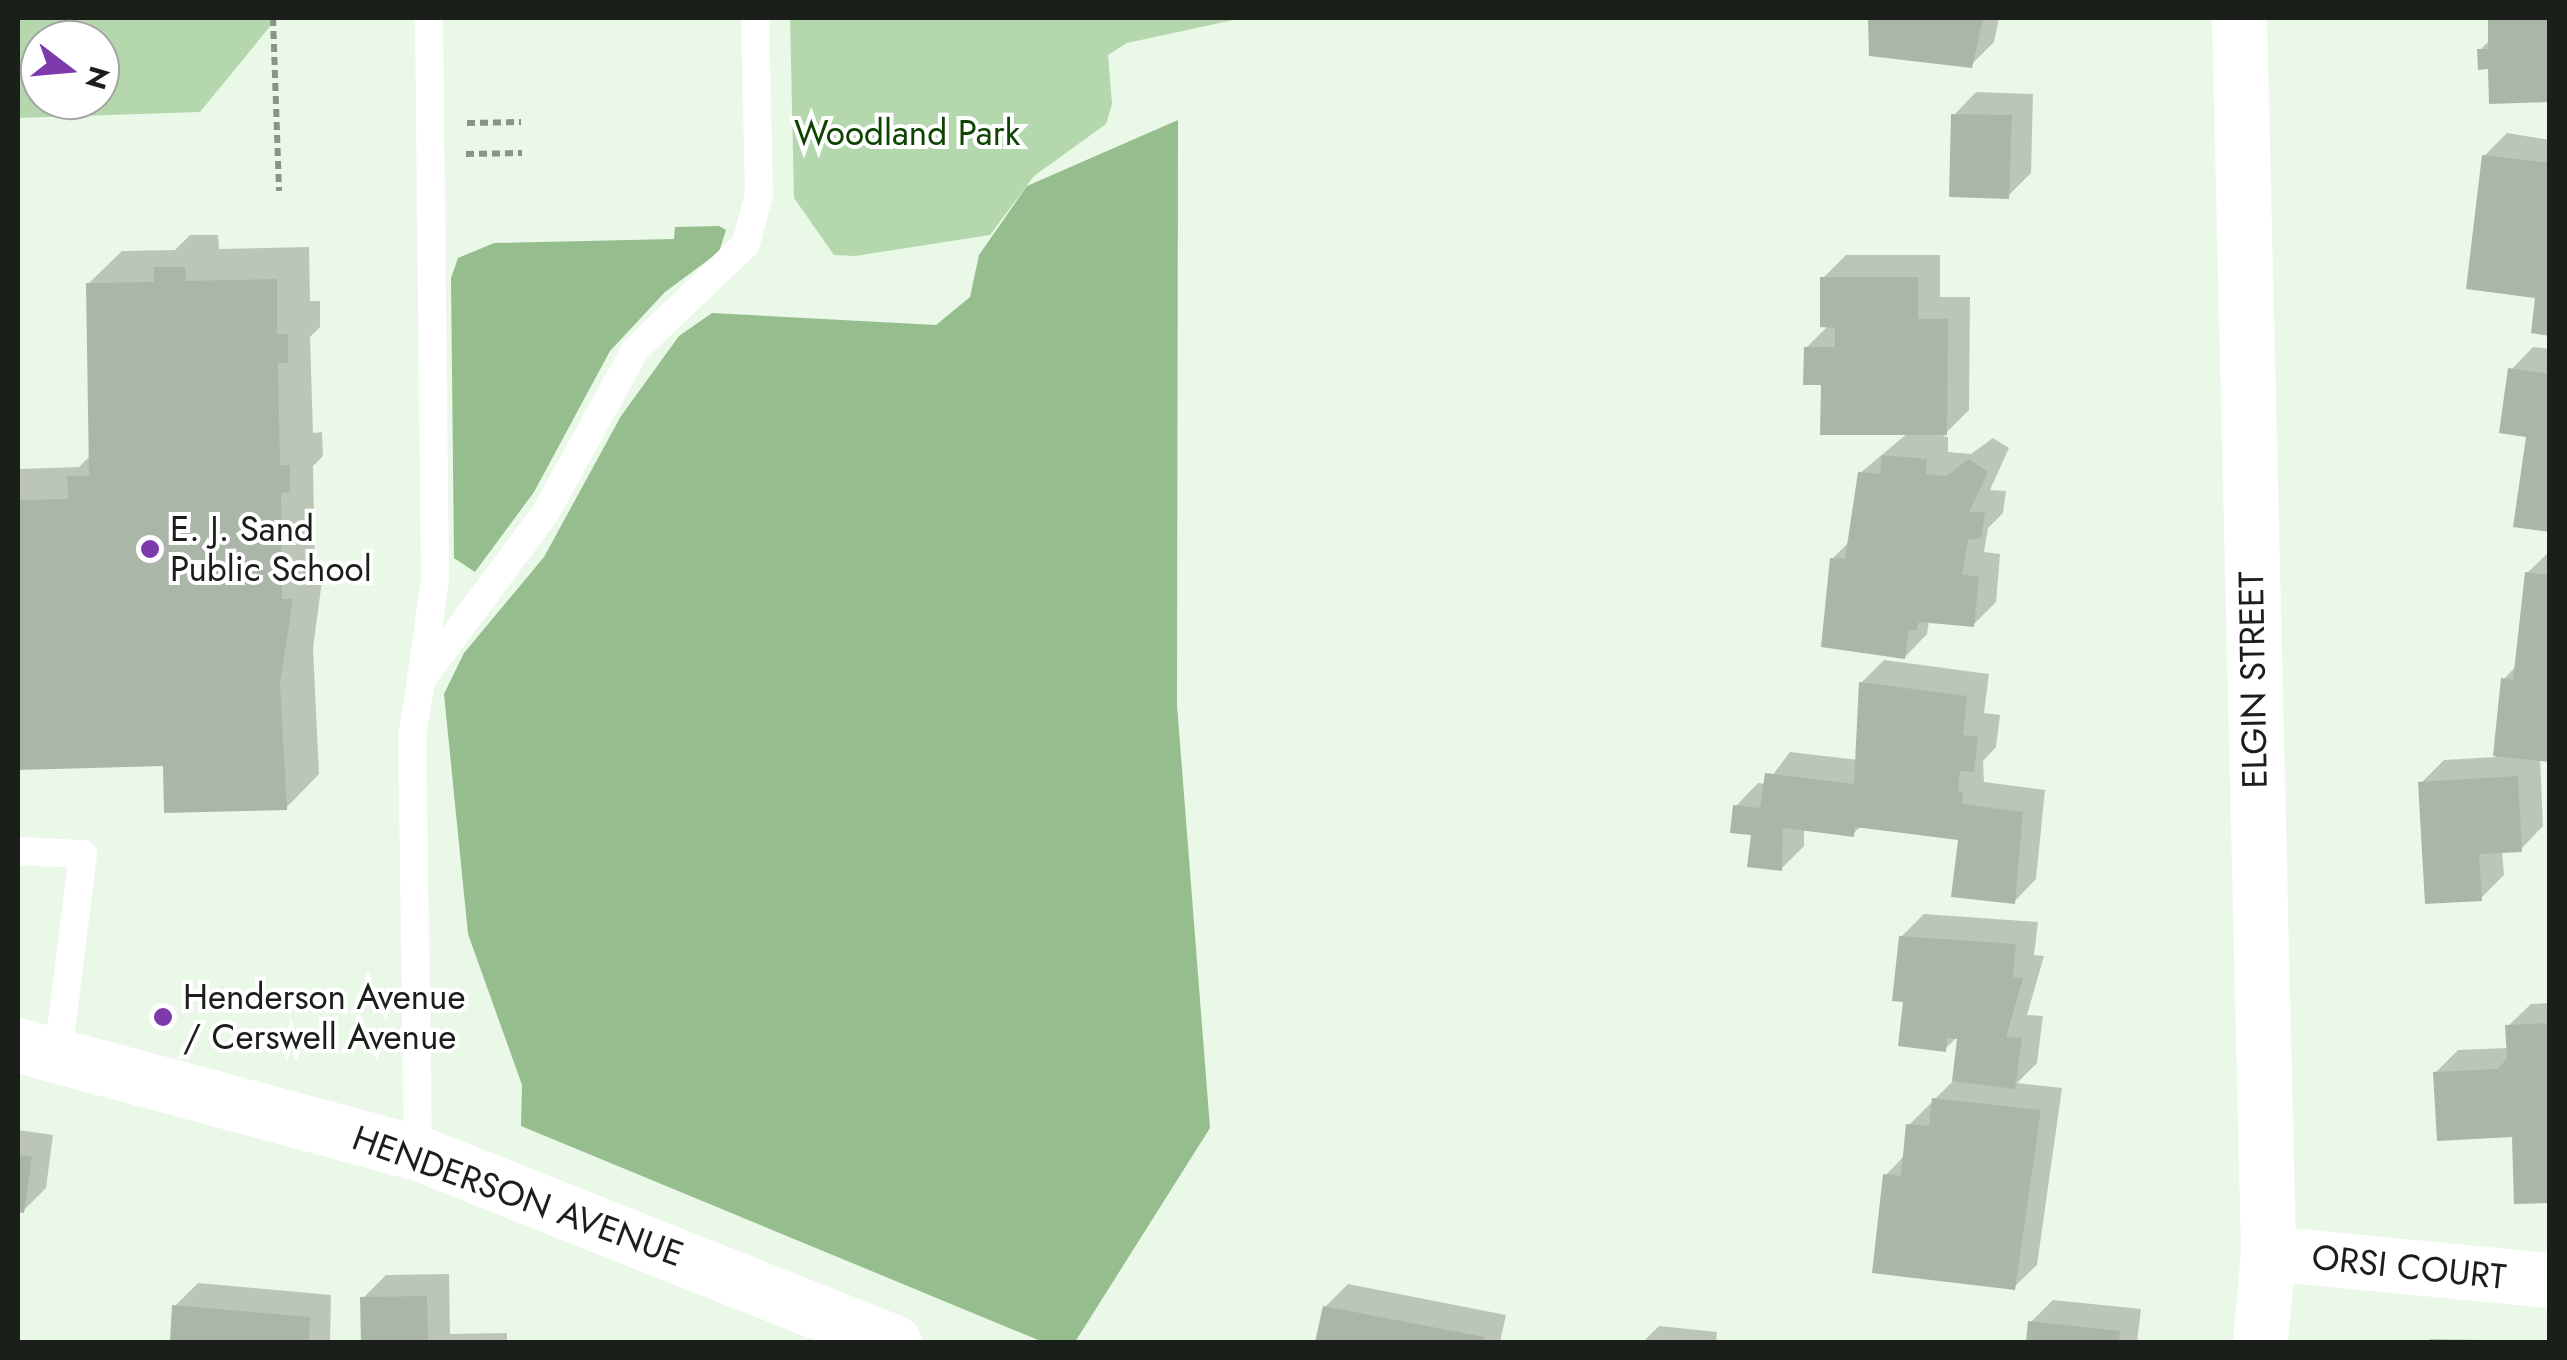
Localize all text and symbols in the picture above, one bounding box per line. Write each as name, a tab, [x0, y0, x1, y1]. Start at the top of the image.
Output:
north arrow	[20, 20, 120, 120]
text: N	[75, 62, 120, 94]
park label: Woodland Park	[794, 112, 1020, 154]
place label: E. J. Sand Public School	[170, 508, 372, 590]
marker: E. J. Sand Public School	[139, 538, 161, 560]
street label: ELGIN STREET	[2230, 571, 2276, 789]
place label: Henderson Avenue / Cerswell Avenue	[183, 976, 466, 1058]
marker: Henderson Avenue / Cerswell Avenue	[152, 1006, 174, 1028]
street label: HENDERSON AVENUE	[347, 1117, 689, 1275]
street label: ORSI COURT	[2310, 1236, 2508, 1298]

